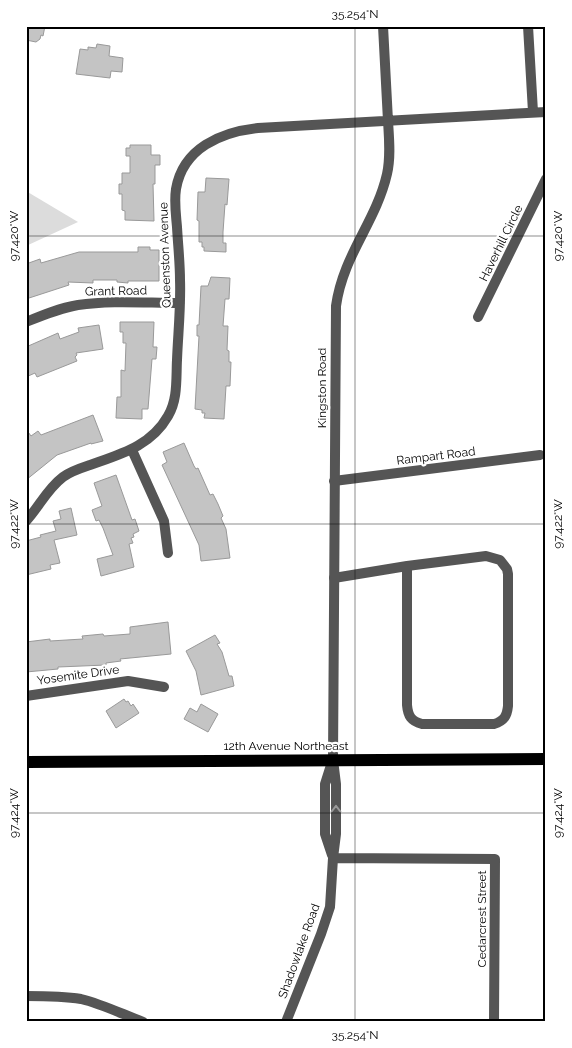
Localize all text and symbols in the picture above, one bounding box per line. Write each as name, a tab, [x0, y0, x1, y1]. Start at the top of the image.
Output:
text: 35.254°N	[332, 7, 378, 21]
street label: Queenston Avenue	[156, 202, 174, 308]
street label: Haverhill Circle	[476, 203, 526, 283]
text: 97.420°W	[7, 210, 21, 261]
text: 97.420°W	[551, 210, 565, 261]
street label: Grant Road	[85, 283, 147, 299]
street label: Kingston Road	[315, 348, 329, 428]
street label: Rampart Road	[396, 444, 476, 468]
text: 97.422°W	[7, 499, 21, 549]
text: 97.422°W	[551, 499, 565, 549]
street label: Yosemite Drive	[36, 662, 120, 688]
street label: 12th Avenue Northeast	[223, 739, 349, 753]
text: 97.424°W	[7, 788, 21, 838]
text: 97.424°W	[551, 788, 565, 838]
one-way arrow	[331, 805, 341, 812]
street label: Cedarcrest Street	[475, 870, 489, 968]
street label: Shadowlake Road	[275, 902, 323, 1000]
text: 35.254°N	[332, 1028, 378, 1042]

